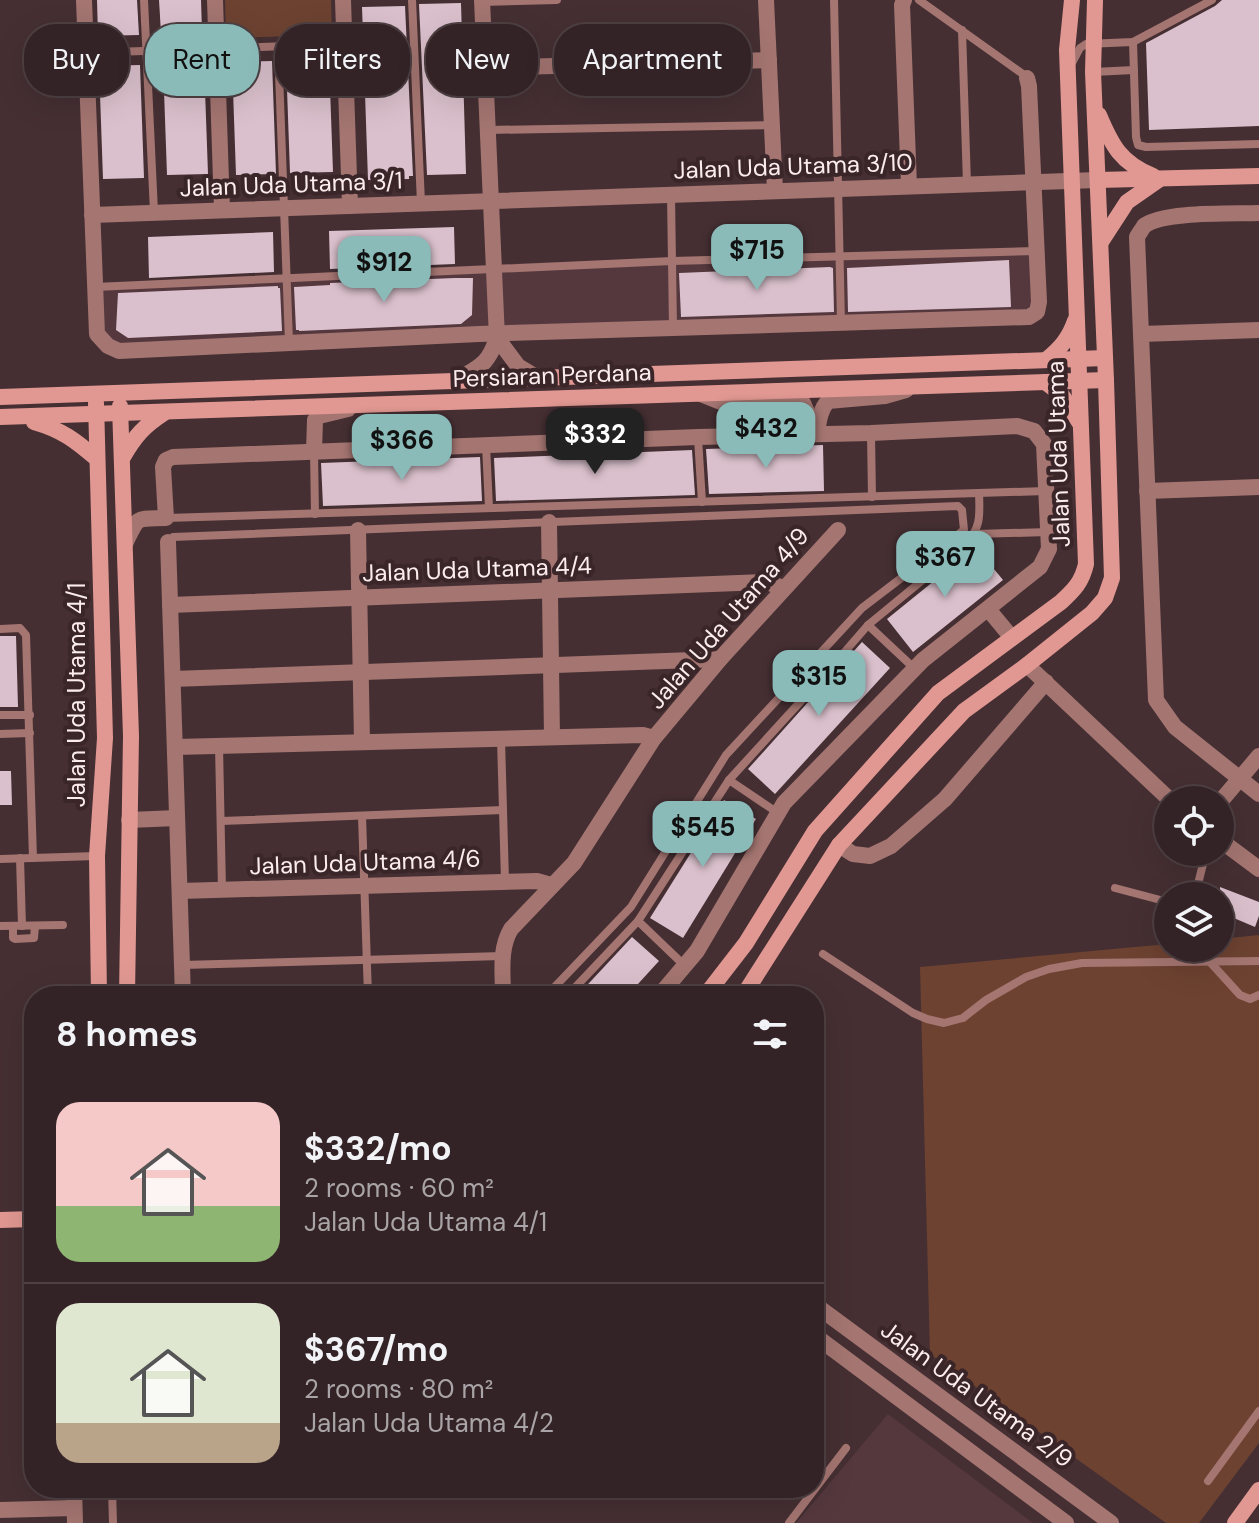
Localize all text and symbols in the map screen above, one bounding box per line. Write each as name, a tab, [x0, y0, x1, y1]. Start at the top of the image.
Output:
chip: Buy	[24, 24, 129, 96]
chip: Rent	[145, 24, 259, 96]
chip: Filters	[275, 24, 410, 96]
chip: New	[426, 24, 538, 96]
chip: Apartment	[554, 24, 751, 96]
street label: Jalan Uda Utama 3/10	[673, 146, 913, 186]
street label: Jalan Uda Utama 3/1	[179, 165, 403, 203]
pin: $715	[710, 224, 804, 292]
text: $715	[729, 233, 785, 267]
pin: $912	[337, 236, 431, 304]
text: $912	[356, 245, 412, 279]
street label: Persiaran Perdana	[452, 356, 652, 394]
street label: Jalan Uda Utama	[1039, 360, 1077, 548]
pin: $432	[719, 402, 813, 470]
pin: $332	[548, 408, 642, 476]
text: $432	[734, 411, 798, 445]
pin: $366	[355, 414, 449, 482]
text: $332	[564, 417, 626, 451]
text: $366	[370, 423, 434, 457]
street label: Jalan Uda Utama 4/9	[641, 521, 815, 715]
pin: $367	[898, 531, 992, 599]
text: $367	[914, 540, 976, 574]
street label: Jalan Uda Utama 4/4	[362, 550, 592, 588]
street label: Jalan Uda Utama 4/1	[61, 583, 92, 807]
pin: $315	[772, 650, 866, 718]
text: $315	[791, 659, 847, 693]
map controls	[1154, 786, 1234, 962]
button: locate	[1154, 786, 1234, 866]
pin: $545	[656, 801, 750, 869]
text: $545	[671, 810, 735, 844]
street label: Jalan Uda Utama 4/6	[249, 842, 481, 882]
button: layers	[1154, 882, 1234, 962]
text: 8 homes	[56, 1012, 198, 1057]
icon: filters	[748, 1012, 792, 1056]
text: $332/mo	[304, 1126, 452, 1171]
icon: home	[120, 1134, 216, 1230]
text: 2 rooms · 60 m²	[304, 1171, 494, 1205]
text: Jalan Uda Utama 4/1	[304, 1205, 547, 1239]
street label: Jalan Uda Utama 2/9	[875, 1314, 1079, 1474]
text: $367/mo	[304, 1327, 448, 1372]
icon: home	[120, 1335, 216, 1431]
text: 2 rooms · 80 m²	[304, 1372, 493, 1406]
text: Jalan Uda Utama 4/2	[304, 1406, 554, 1440]

